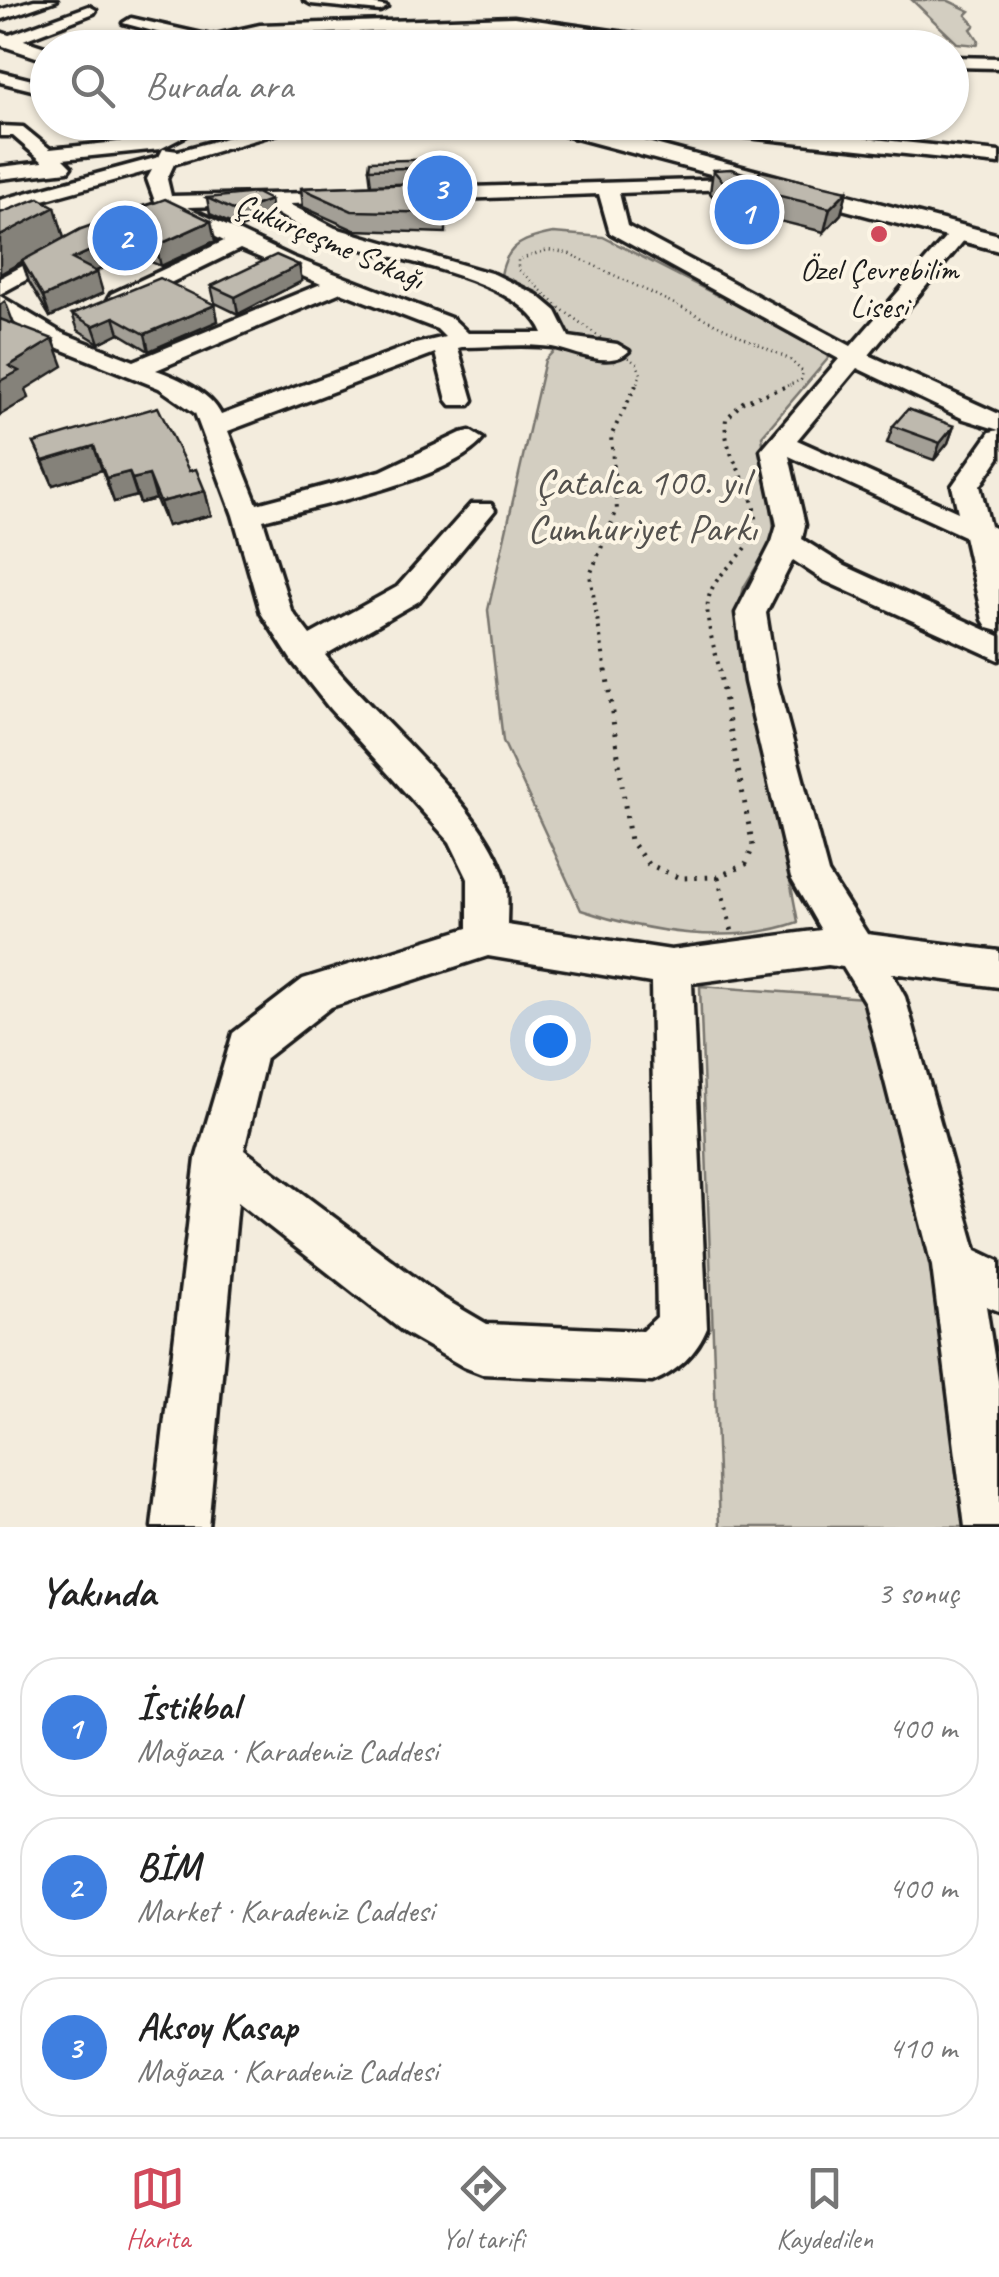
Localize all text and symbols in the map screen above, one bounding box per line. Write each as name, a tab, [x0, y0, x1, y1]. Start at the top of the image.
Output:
search box	[30, 30, 969, 140]
icon: search	[65, 58, 120, 113]
text: Burada ara	[145, 62, 293, 109]
pin: 3	[408, 150, 472, 226]
pin: 1	[714, 174, 780, 250]
street label: Çukurçeşme Sokağı	[230, 183, 432, 300]
pin: 2	[92, 200, 158, 276]
marker: Özel Çevrebilim Lisesi	[868, 223, 890, 245]
place label: Özel Çevrebilim Lisesi	[800, 249, 961, 327]
park label: Çatalca 100. yıl Cumhuriyet Parkı	[527, 457, 758, 553]
your location	[525, 1015, 576, 1066]
text: Yakında	[40, 1566, 155, 1619]
text: 3 sonuç	[877, 1572, 959, 1613]
text: İstikbal	[137, 1683, 239, 1730]
text: 1	[67, 1707, 82, 1748]
text: 400 m	[888, 1707, 957, 1748]
text: Mağaza · Karadeniz Caddesi	[137, 1730, 438, 1771]
text: BİM	[137, 1843, 200, 1890]
text: 2	[67, 1867, 82, 1908]
text: 400 m	[888, 1867, 957, 1908]
text: Market · Karadeniz Caddesi	[137, 1890, 434, 1931]
text: Aksoy Kasap	[137, 2003, 297, 2050]
text: 3	[67, 2027, 82, 2068]
text: 410 m	[888, 2027, 957, 2068]
text: Mağaza · Karadeniz Caddesi	[137, 2050, 438, 2091]
tab: Harita	[126, 2161, 190, 2256]
tab: Yol tarifi	[442, 2161, 524, 2256]
tab: Kaydedilen	[776, 2161, 873, 2256]

